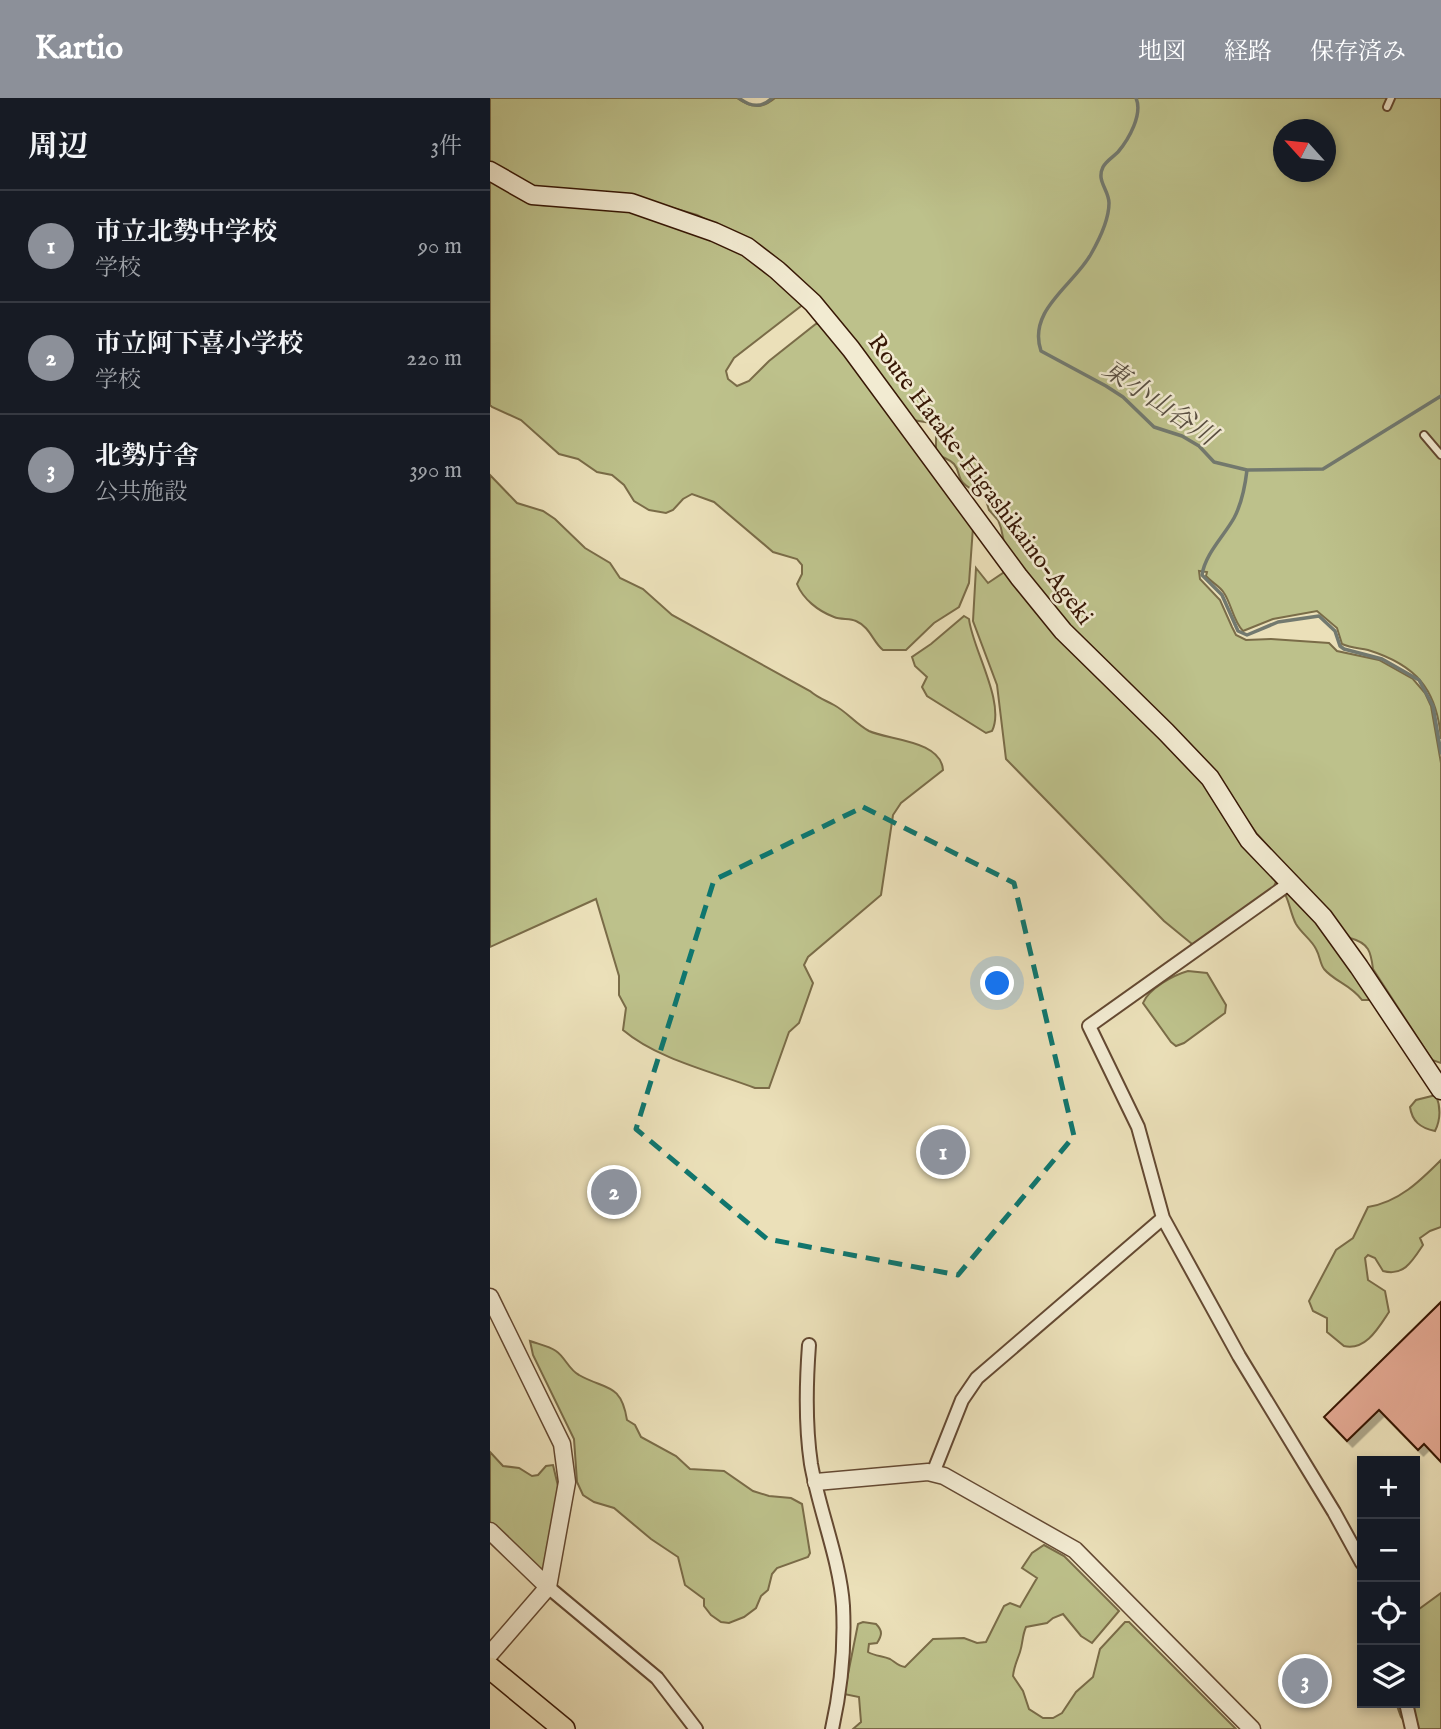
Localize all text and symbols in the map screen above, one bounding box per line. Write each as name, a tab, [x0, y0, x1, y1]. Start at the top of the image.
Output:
text: Kartio	[35, 28, 123, 70]
text: 地図	[1138, 37, 1186, 68]
text: 経路	[1224, 37, 1272, 68]
text: 保存済み	[1310, 37, 1406, 68]
north arrow	[1273, 119, 1336, 182]
text: 周辺	[28, 129, 88, 167]
text: 3件	[430, 132, 462, 161]
text: 市立北勢中学校	[95, 216, 277, 249]
text: 1	[47, 232, 55, 261]
text: 90 m	[418, 232, 462, 261]
text: 学校	[95, 254, 141, 283]
text: 市立阿下喜小学校	[95, 328, 303, 361]
street label: Route Hatake-Higashikaino-Ageki	[860, 328, 1099, 632]
text: 2	[46, 344, 56, 373]
text: 220 m	[406, 344, 462, 373]
water label: 東小山谷川	[1096, 353, 1225, 455]
text: 学校	[95, 366, 141, 395]
text: 北勢庁舎	[95, 440, 199, 473]
text: 3	[47, 456, 55, 485]
text: 390 m	[409, 456, 462, 485]
text: 公共施設	[95, 478, 187, 507]
your location	[980, 966, 1014, 1000]
pin: 1	[920, 1126, 966, 1178]
pin: 2	[591, 1166, 637, 1218]
map controls	[1357, 1456, 1420, 1708]
button: +	[1357, 1456, 1420, 1519]
button: −	[1357, 1519, 1420, 1582]
button: locate	[1357, 1582, 1420, 1645]
button: layers	[1357, 1645, 1420, 1708]
pin: 3	[1282, 1655, 1328, 1707]

